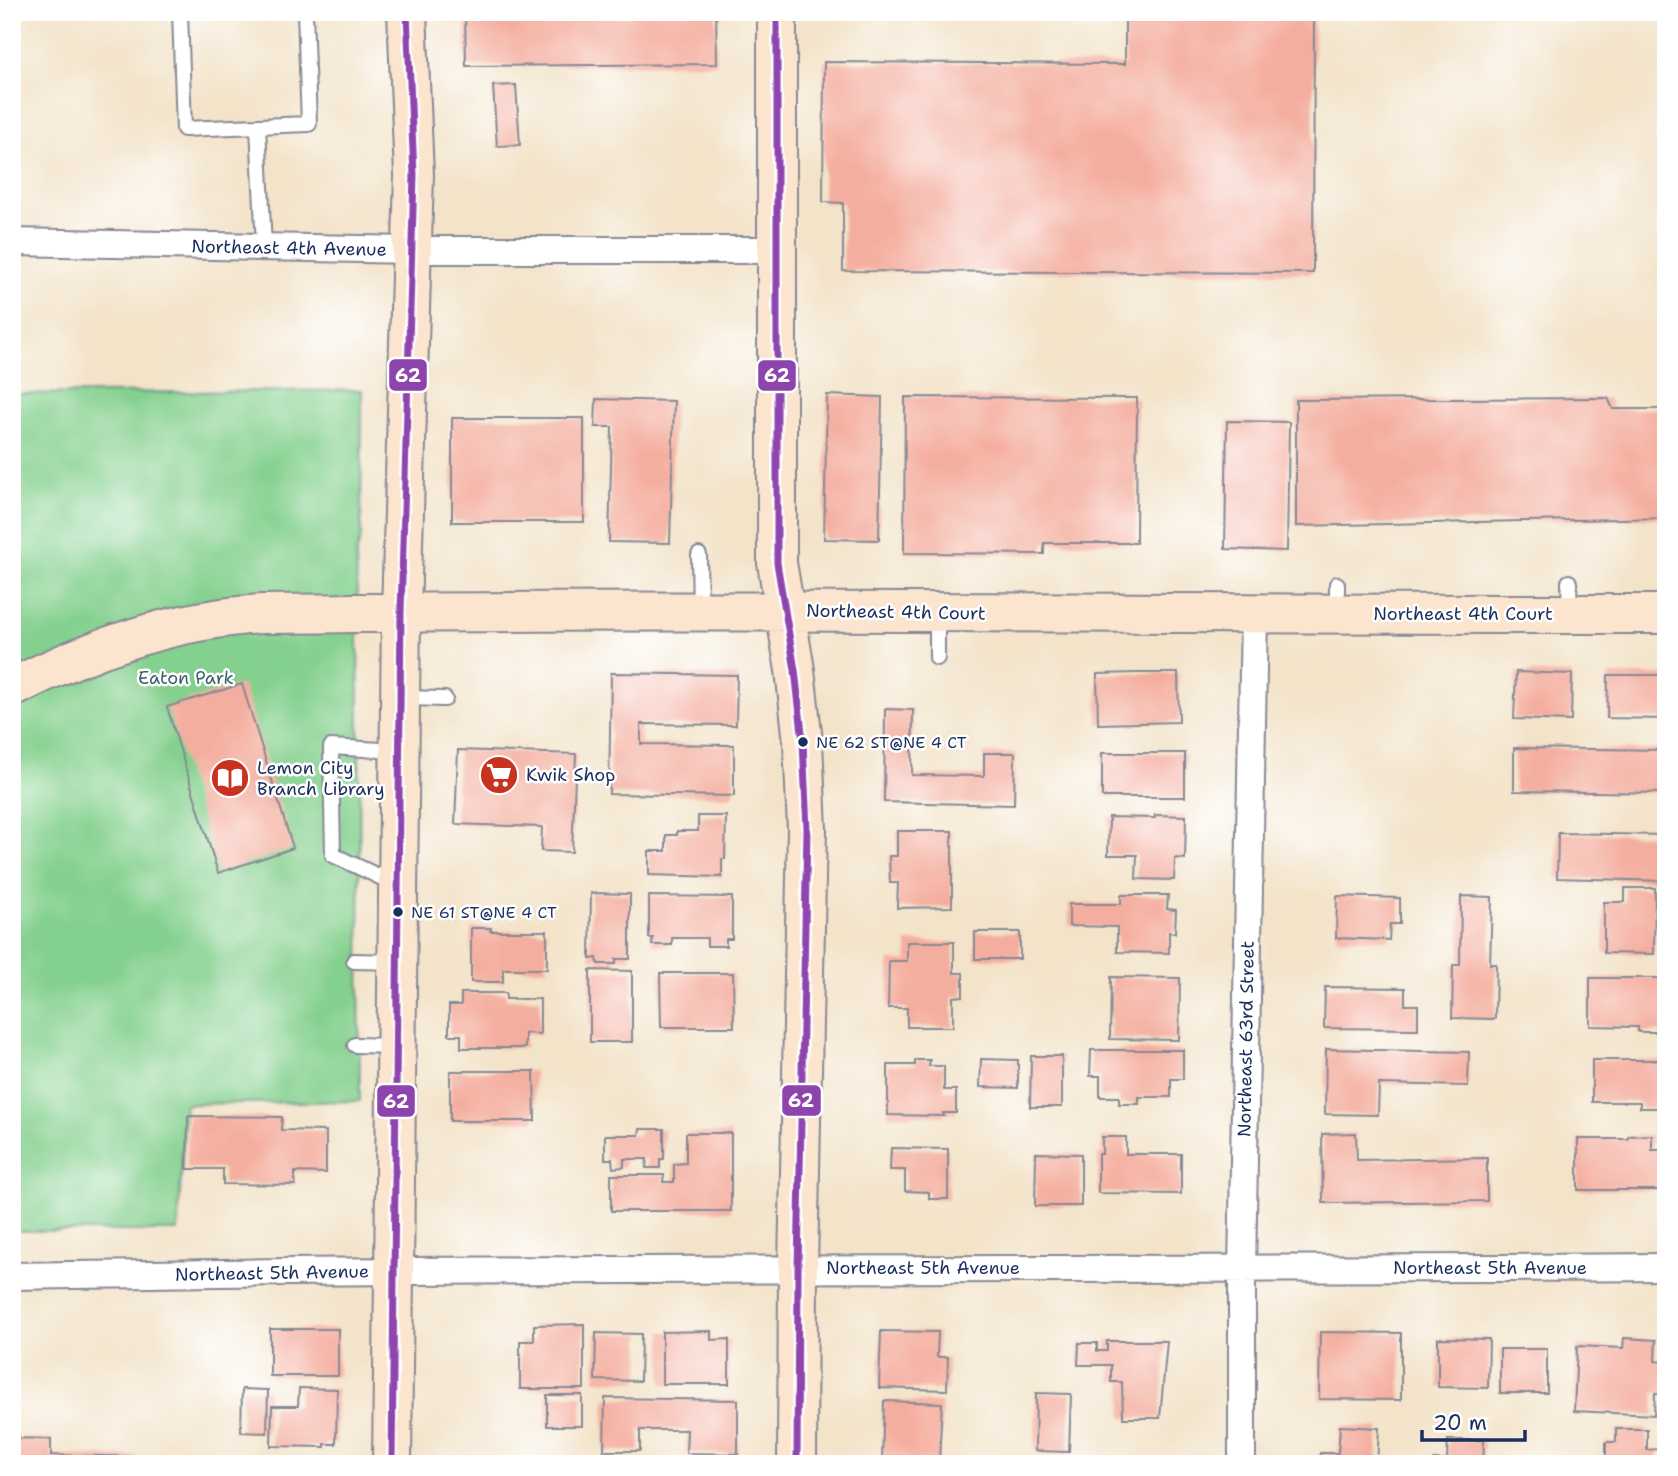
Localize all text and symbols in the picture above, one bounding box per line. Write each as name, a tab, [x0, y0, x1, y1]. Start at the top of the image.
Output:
street label: Northeast 4th Avenue	[191, 234, 387, 262]
line badge: 62	[388, 358, 428, 392]
line badge: 62	[757, 359, 797, 392]
text: 62	[395, 363, 421, 388]
text: 62	[764, 363, 790, 388]
street label: Northeast 4th Court	[806, 598, 986, 626]
street label: Northeast 4th Court	[1373, 602, 1553, 626]
park label: Eaton Park	[138, 666, 234, 690]
place label: NE 62 ST@NE 4 CT	[816, 732, 967, 753]
marker: NE 62 ST@NE 4 CT	[796, 735, 810, 749]
supermarket icon: Kwik Shop	[478, 754, 520, 796]
place label: Lemon City Branch Library	[257, 756, 385, 801]
library icon: Lemon City Branch Library	[209, 757, 251, 799]
place label: Kwik Shop	[526, 763, 615, 787]
place label: NE 61 ST@NE 4 CT	[411, 902, 557, 923]
marker: NE 61 ST@NE 4 CT	[391, 905, 405, 919]
street label: Northeast 63rd Street	[1232, 941, 1260, 1137]
line badge: 62	[376, 1084, 416, 1118]
line badge: 62	[781, 1084, 822, 1117]
text: 62	[788, 1088, 814, 1113]
text: 62	[383, 1089, 409, 1114]
street label: Northeast 5th Avenue	[826, 1256, 1020, 1280]
street label: Northeast 5th Avenue	[1393, 1256, 1587, 1280]
street label: Northeast 5th Avenue	[175, 1259, 369, 1287]
scale bar	[1422, 1399, 1526, 1443]
text: 20 m	[1433, 1409, 1487, 1437]

